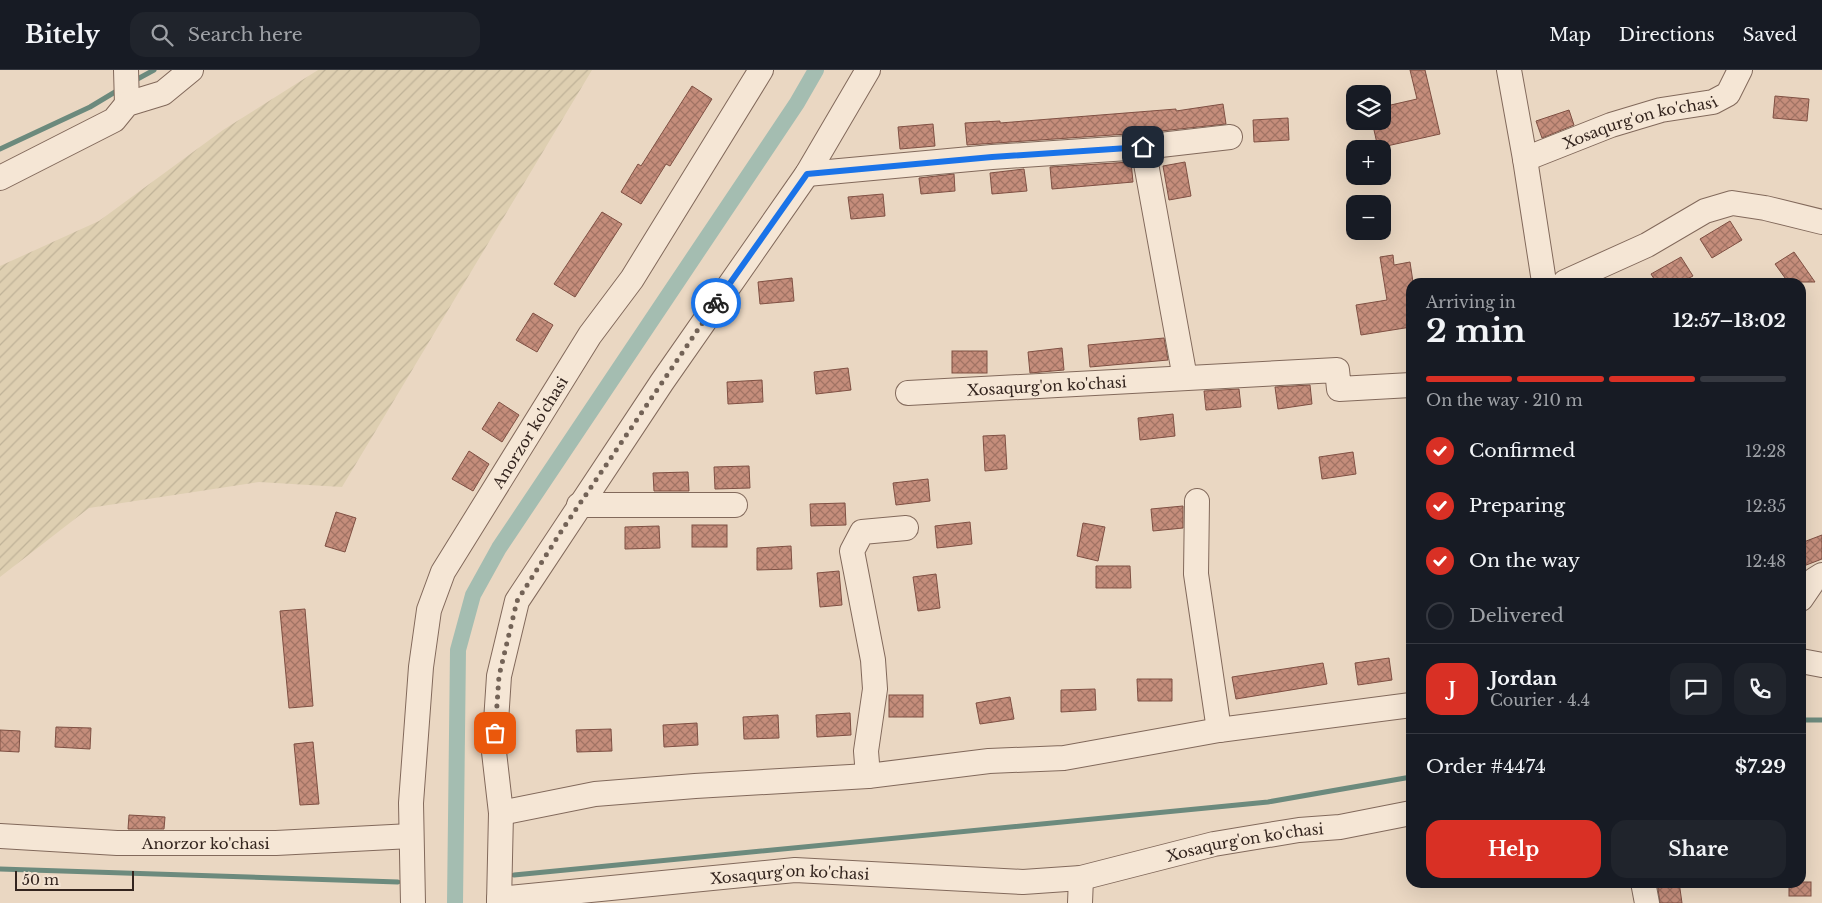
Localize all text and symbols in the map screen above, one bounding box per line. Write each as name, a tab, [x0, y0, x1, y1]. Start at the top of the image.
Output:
search box	[130, 12, 480, 57]
text: Bitely	[25, 20, 100, 49]
icon: search	[148, 21, 176, 49]
text: Search here	[188, 23, 303, 46]
text: Map	[1549, 24, 1591, 46]
text: Directions	[1619, 24, 1715, 46]
text: Saved	[1743, 24, 1797, 46]
map controls	[1346, 85, 1391, 240]
button: layers	[1346, 85, 1391, 130]
street label: Xosaqurg'on ko'chasi	[1560, 92, 1721, 153]
pin	[1122, 126, 1164, 168]
icon: home	[1129, 133, 1157, 161]
button: +	[1346, 140, 1391, 185]
button: −	[1346, 195, 1391, 240]
courier	[691, 278, 741, 328]
icon: bike	[702, 289, 730, 317]
text: Arriving in	[1426, 292, 1516, 312]
text: 12:57–13:02	[1673, 309, 1786, 332]
text: 2 min	[1426, 311, 1526, 351]
street label: Xosaqurg'on ko'chasi	[967, 372, 1127, 399]
street label: Anorzor ko'chasi	[487, 373, 572, 492]
text: On the way · 210 m	[1426, 390, 1583, 410]
icon: check	[1426, 437, 1454, 465]
text: Confirmed	[1469, 439, 1575, 462]
text: 12:28	[1745, 441, 1786, 461]
icon: check	[1426, 492, 1454, 520]
text: Preparing	[1469, 494, 1565, 517]
text: 12:35	[1746, 496, 1786, 516]
icon: check	[1426, 547, 1454, 575]
text: On the way	[1469, 549, 1580, 572]
text: 12:48	[1745, 551, 1786, 571]
text: Delivered	[1469, 604, 1564, 627]
button: chat	[1670, 663, 1722, 715]
button: phone	[1734, 663, 1786, 715]
text: Jordan	[1490, 667, 1557, 690]
text: J	[1448, 677, 1456, 700]
text: Courier · 4.4	[1490, 690, 1590, 710]
pin	[474, 712, 516, 754]
icon: bag	[481, 719, 509, 747]
text: Order #4474	[1426, 755, 1546, 778]
text: $7.29	[1735, 755, 1786, 778]
street label: Xosaqurg'on ko'chasi	[1164, 819, 1324, 865]
button: Help	[1426, 820, 1601, 878]
button: Share	[1611, 820, 1786, 878]
street label: Anorzor ko'chasi	[141, 834, 270, 853]
street label: Xosaqurg'on ko'chasi	[709, 861, 870, 888]
scale bar	[15, 868, 134, 891]
text: 50 m	[22, 871, 59, 889]

